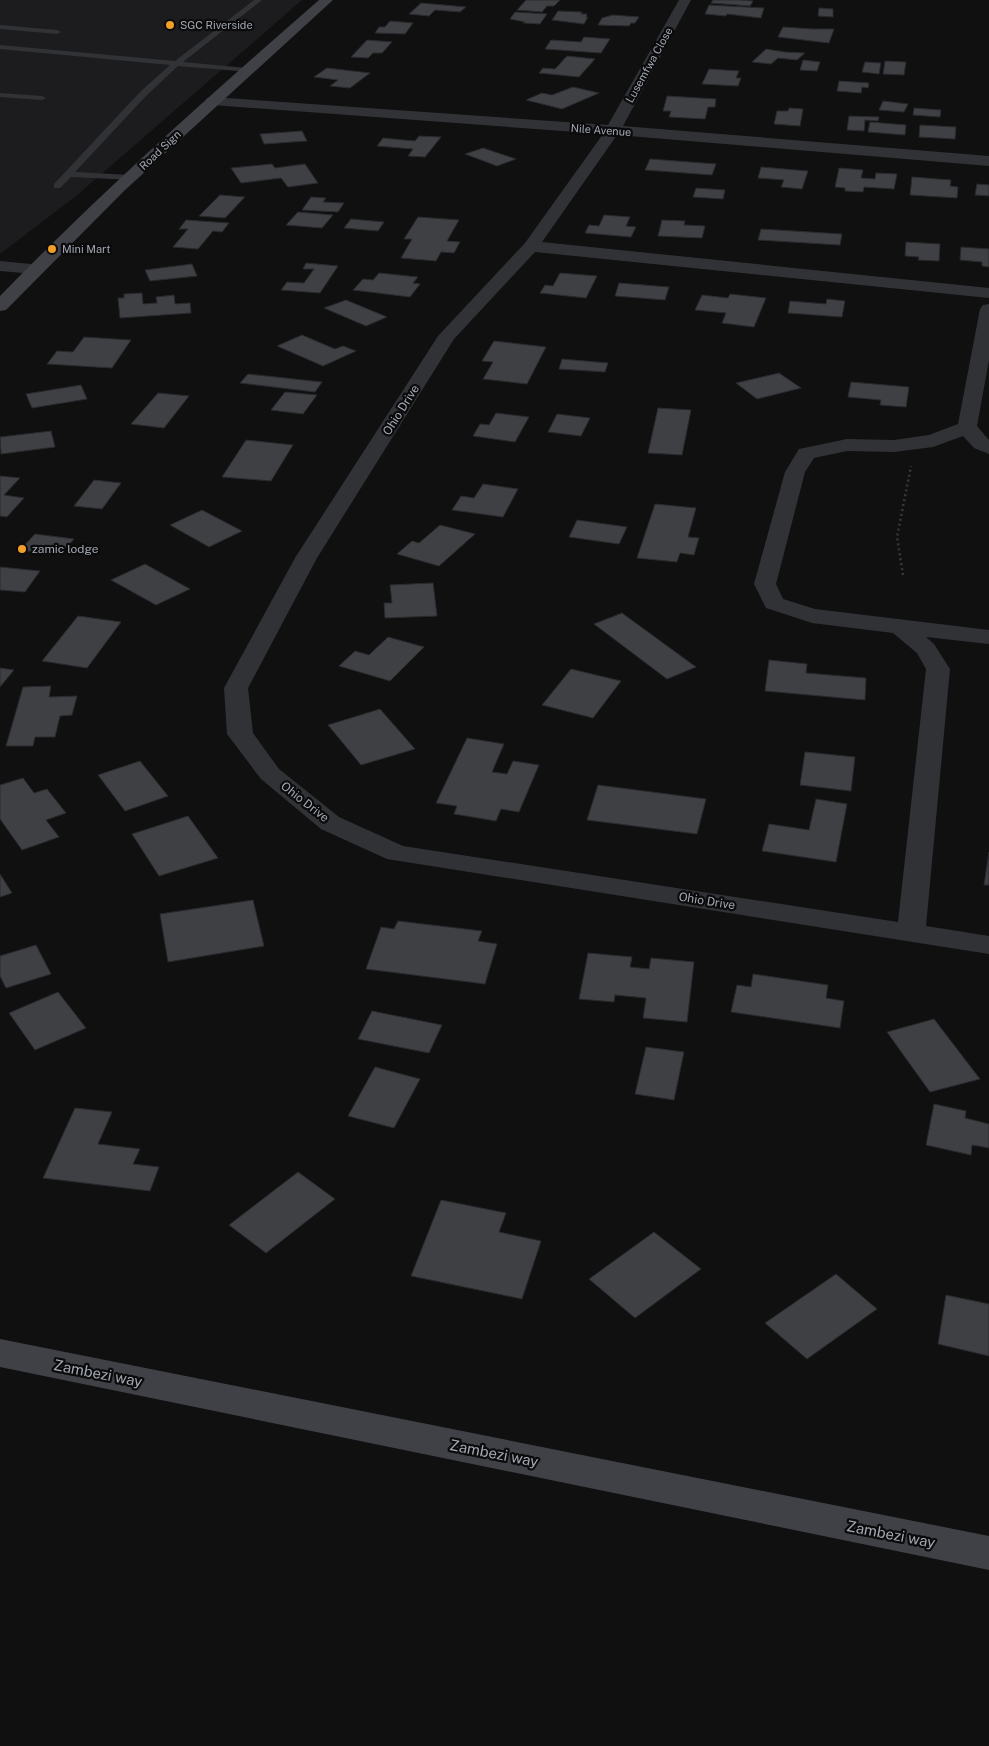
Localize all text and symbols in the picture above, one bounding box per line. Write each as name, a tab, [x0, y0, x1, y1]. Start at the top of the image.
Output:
marker: SGC Riverside	[164, 19, 176, 31]
place label: SGC Riverside	[180, 19, 253, 31]
street label: Lusemfwa Close	[623, 25, 675, 105]
street label: Nile Avenue	[570, 122, 632, 138]
street label: Road Sign	[137, 128, 183, 172]
marker: Mini Mart	[46, 243, 58, 255]
place label: Mini Mart	[62, 243, 110, 255]
street label: Ohio Drive	[380, 382, 422, 438]
place label: zamic lodge	[32, 542, 99, 556]
marker: zamic lodge	[16, 543, 28, 555]
street label: Ohio Drive	[278, 779, 332, 825]
street label: Ohio Drive	[678, 890, 736, 912]
street label: Zambezi way	[52, 1356, 144, 1390]
street label: Zambezi way	[448, 1436, 540, 1470]
street label: Zambezi way	[845, 1517, 937, 1551]

